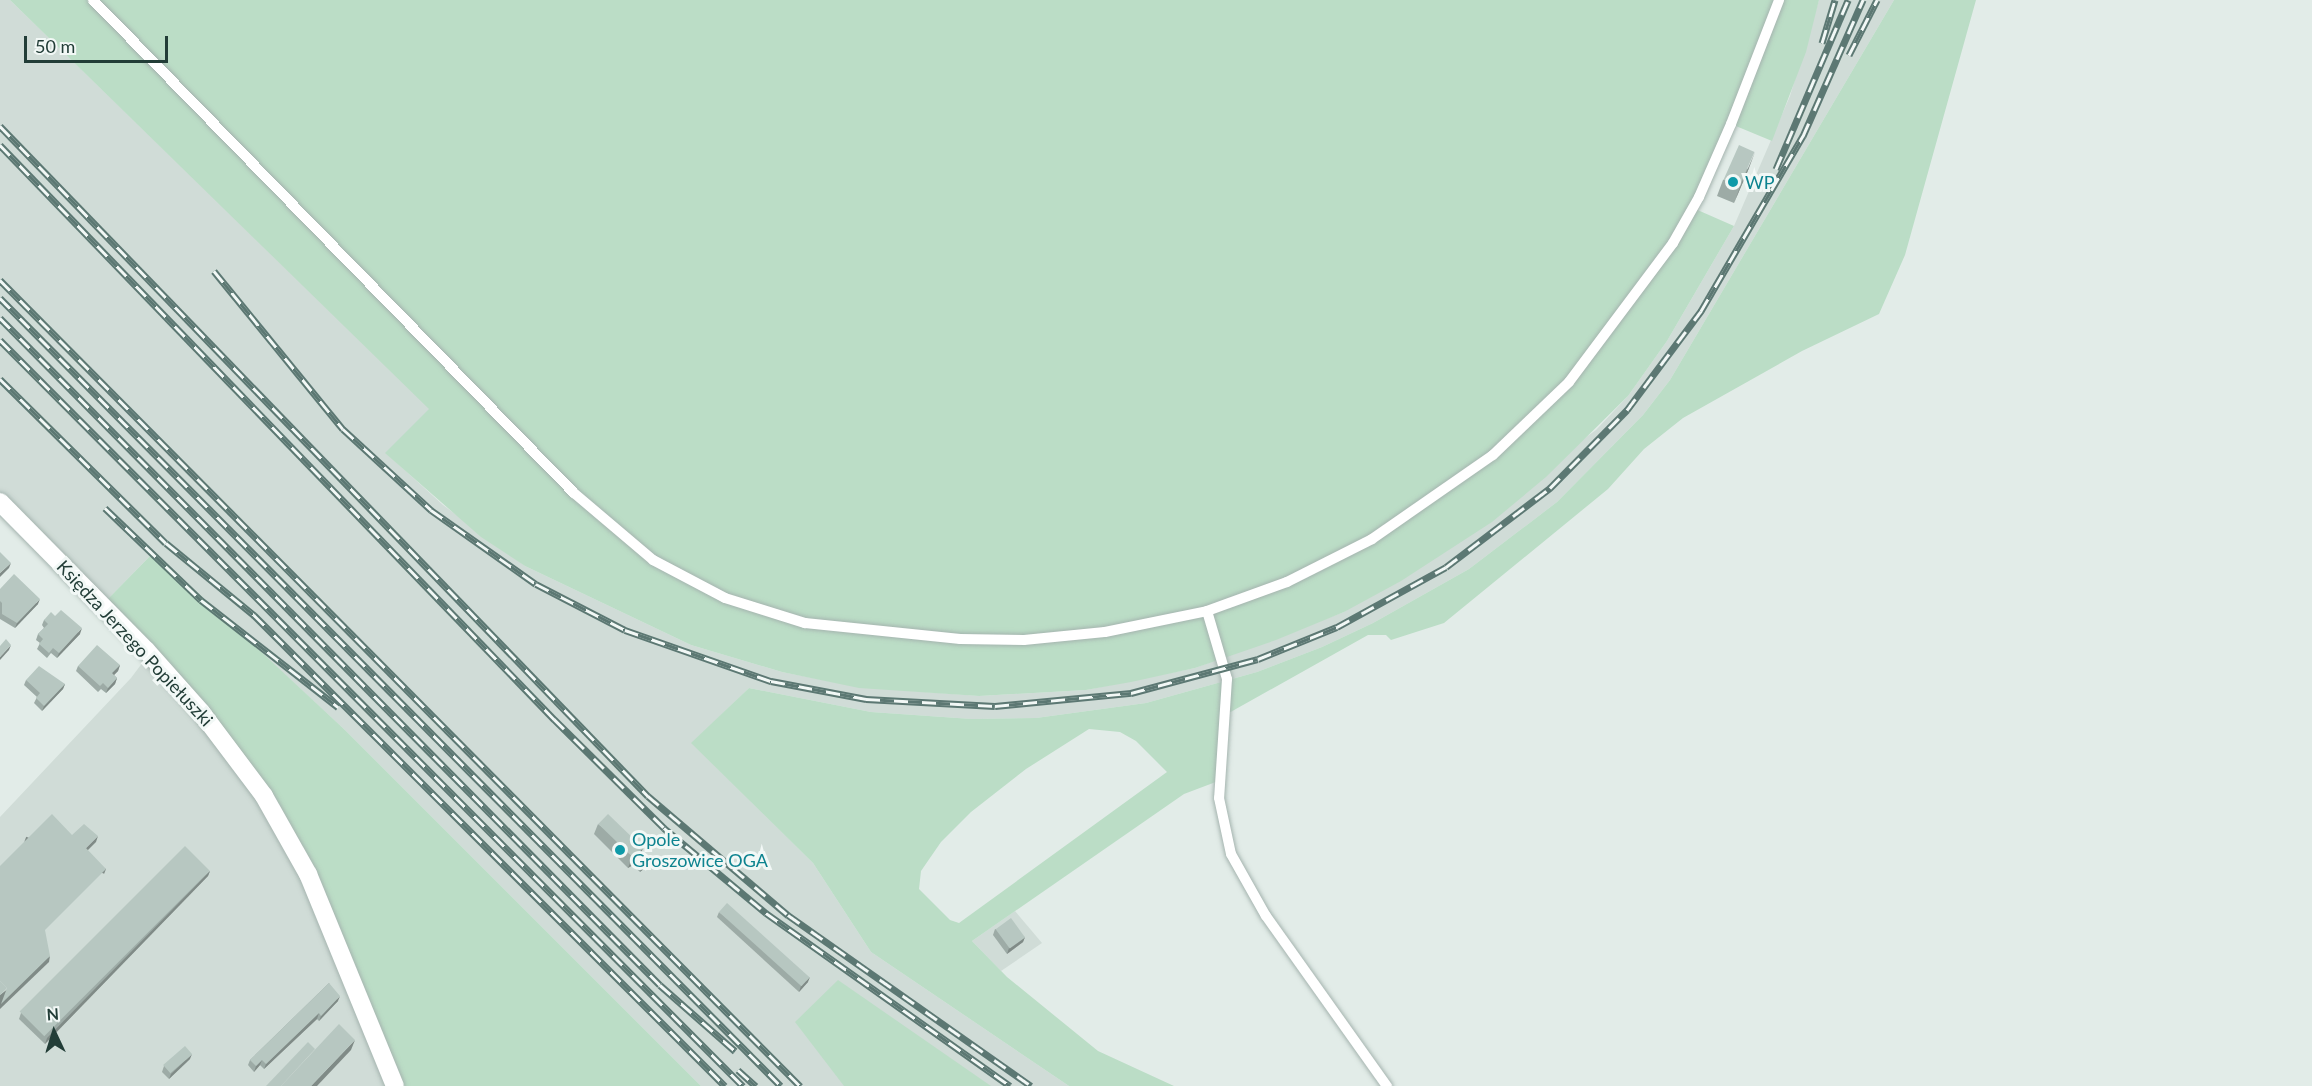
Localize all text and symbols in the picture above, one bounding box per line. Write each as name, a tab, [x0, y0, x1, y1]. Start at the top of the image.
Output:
scale bar	[27, 24, 171, 62]
text: 50 m	[35, 35, 75, 57]
place label: WP	[1745, 171, 1774, 193]
marker: WP	[1726, 175, 1740, 189]
street label: Księdza Jerzego Popiełuszki	[52, 555, 218, 731]
place label: Opole Groszowice OGA	[632, 829, 768, 872]
marker: Opole Groszowice OGA	[613, 843, 627, 857]
north arrow	[24, 1002, 84, 1062]
text: N	[46, 1004, 60, 1023]

